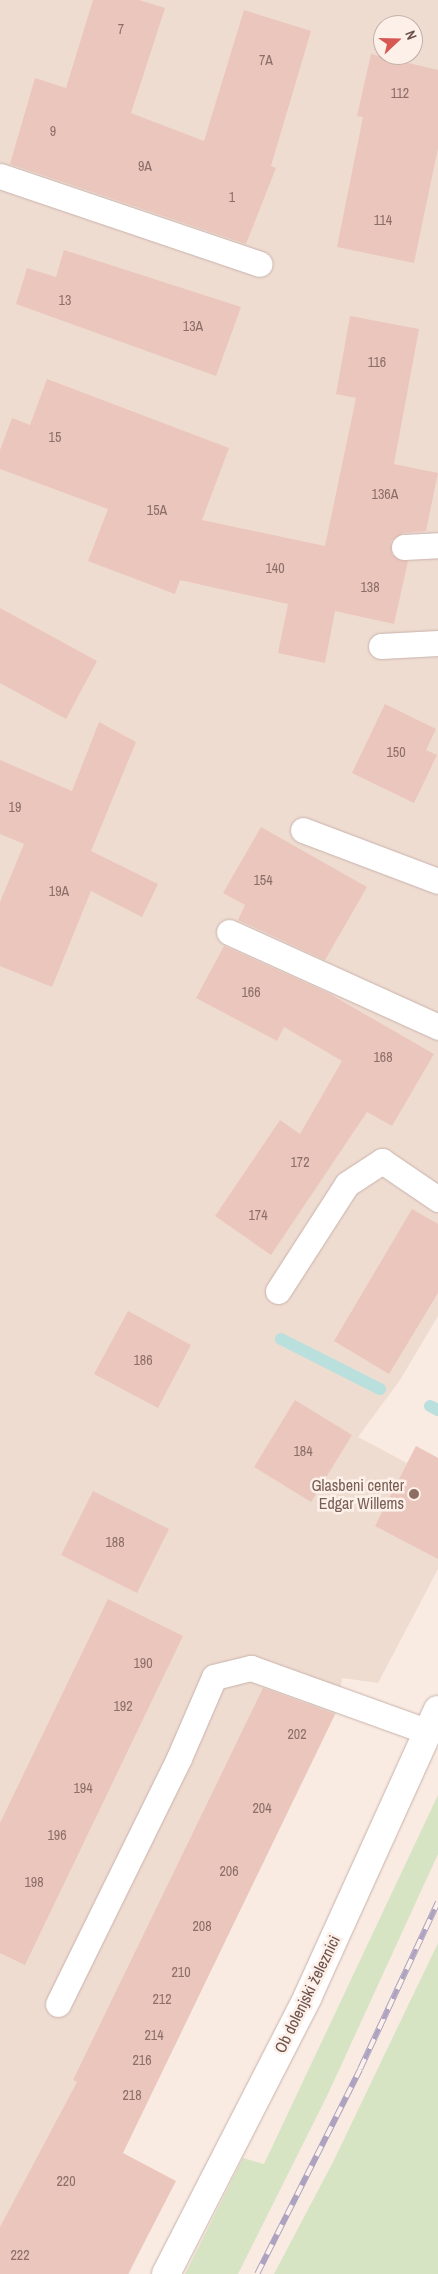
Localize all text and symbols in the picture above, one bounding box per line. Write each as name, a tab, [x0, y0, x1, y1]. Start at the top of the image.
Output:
north arrow	[373, 15, 423, 65]
house number: 7	[118, 21, 124, 37]
text: N	[401, 28, 421, 42]
house number: 7A	[259, 52, 273, 68]
house number: 112	[391, 85, 409, 101]
house number: 9	[50, 123, 56, 139]
house number: 9A	[138, 158, 152, 174]
house number: 1	[229, 189, 235, 205]
house number: 114	[374, 212, 392, 228]
house number: 13	[59, 292, 71, 308]
house number: 13A	[183, 318, 203, 334]
house number: 116	[368, 354, 386, 370]
house number: 15	[49, 429, 61, 445]
house number: 136A	[372, 486, 398, 502]
house number: 15A	[147, 502, 167, 518]
house number: 140	[265, 560, 285, 576]
house number: 138	[360, 579, 380, 595]
house number: 150	[386, 744, 406, 760]
house number: 19	[9, 799, 21, 815]
house number: 154	[253, 872, 273, 888]
house number: 19A	[49, 883, 69, 899]
house number: 166	[241, 984, 261, 1000]
house number: 168	[373, 1049, 393, 1065]
house number: 172	[290, 1154, 310, 1170]
house number: 174	[248, 1207, 268, 1223]
house number: 186	[133, 1352, 153, 1368]
house number: 184	[293, 1443, 313, 1459]
place label: Glasbeni center Edgar Willems	[311, 1475, 404, 1513]
marker: Glasbeni center Edgar Willems	[408, 1488, 420, 1500]
house number: 188	[105, 1534, 125, 1550]
house number: 190	[133, 1655, 153, 1671]
house number: 192	[113, 1698, 133, 1714]
house number: 202	[287, 1726, 307, 1742]
house number: 194	[73, 1780, 93, 1796]
house number: 204	[252, 1800, 272, 1816]
house number: 196	[47, 1827, 67, 1843]
house number: 206	[219, 1863, 239, 1879]
house number: 198	[24, 1874, 44, 1890]
house number: 208	[192, 1918, 212, 1934]
street label: Ob dolenjski železnici	[270, 1932, 344, 2056]
house number: 210	[171, 1964, 191, 1980]
house number: 212	[152, 1991, 172, 2007]
house number: 214	[144, 2027, 164, 2043]
house number: 216	[132, 2052, 152, 2068]
house number: 218	[122, 2087, 142, 2103]
house number: 220	[56, 2173, 76, 2189]
house number: 222	[10, 2247, 30, 2263]

